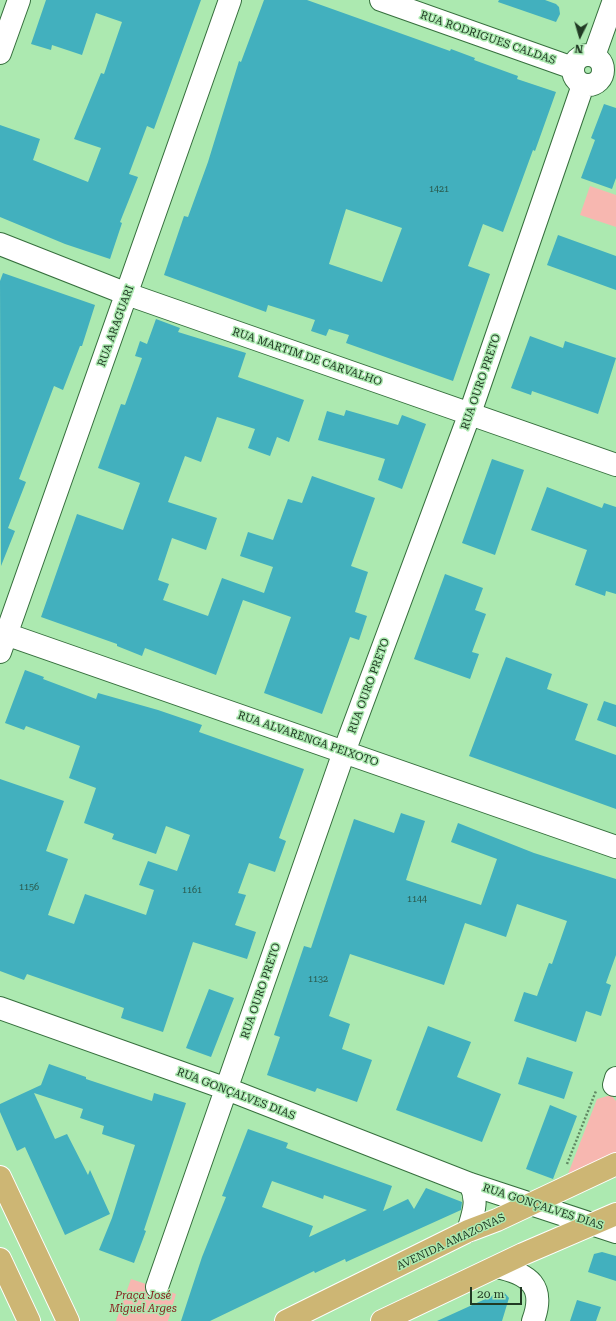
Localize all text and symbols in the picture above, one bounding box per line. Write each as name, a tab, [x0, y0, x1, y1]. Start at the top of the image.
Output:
street label: RUA RODRIGUES CALDAS	[418, 9, 558, 67]
north arrow	[560, 16, 600, 56]
text: N	[574, 42, 584, 55]
house number: 1421	[429, 184, 449, 194]
street label: RUA ARAGUARI	[95, 283, 137, 369]
street label: RUA MARTIM DE CARVALHO	[230, 325, 384, 389]
street label: RUA OURO PRETO	[458, 332, 504, 432]
street label: RUA OURO PRETO	[346, 637, 392, 735]
street label: RUA ALVARENGA PEIXOTO	[236, 709, 380, 769]
house number: 1156	[19, 882, 39, 892]
house number: 1161	[182, 885, 202, 895]
house number: 1144	[407, 894, 427, 904]
street label: RUA OURO PRETO	[238, 941, 284, 1041]
house number: 1132	[308, 974, 328, 984]
street label: RUA GONÇALVES DIAS	[175, 1065, 297, 1123]
street label: RUA GONÇALVES DIAS	[481, 1181, 605, 1233]
street label: AVENIDA AMAZONAS	[395, 1211, 507, 1273]
scale bar	[472, 1279, 524, 1305]
text: 20 m	[477, 1287, 504, 1301]
park label: Praça José Miguel Arges	[109, 1289, 177, 1315]

